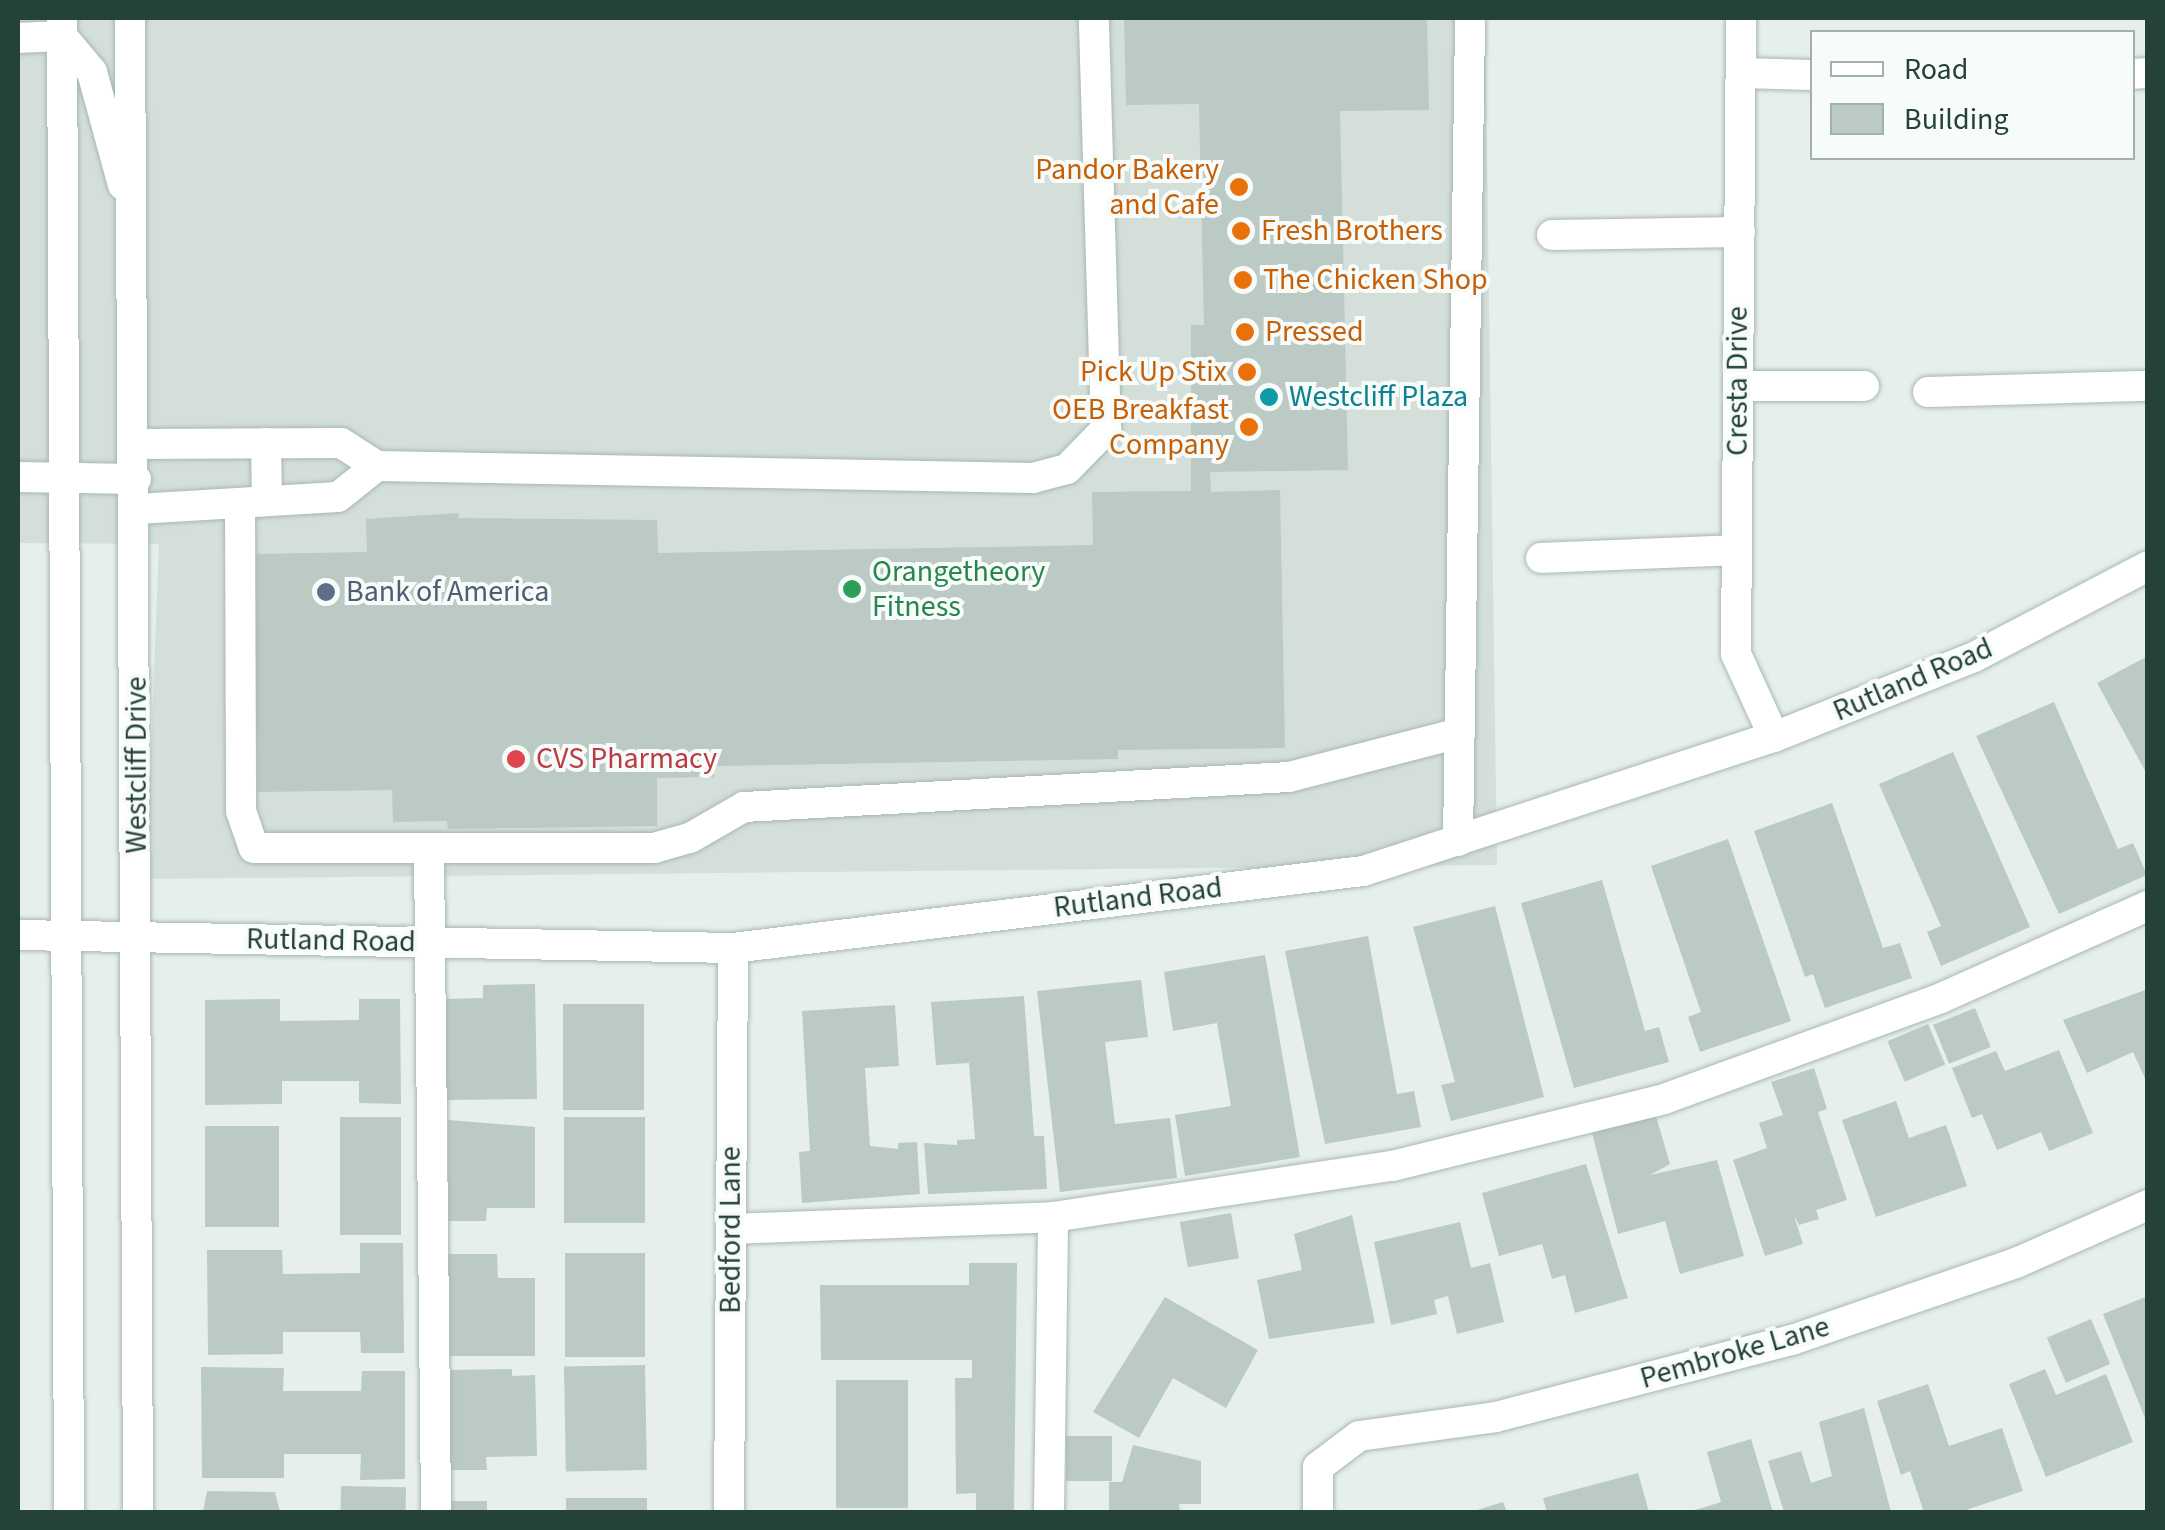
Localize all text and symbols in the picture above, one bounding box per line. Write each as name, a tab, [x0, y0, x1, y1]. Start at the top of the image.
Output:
legend	[1810, 30, 2135, 160]
text: Road	[1904, 48, 1968, 91]
text: Building	[1904, 98, 2009, 141]
place label: Pandor Bakery and Cafe	[1035, 152, 1219, 222]
marker: Pandor Bakery and Cafe	[1228, 176, 1250, 198]
place label: Fresh Brothers	[1261, 213, 1443, 249]
marker: Fresh Brothers	[1230, 220, 1252, 242]
place label: The Chicken Shop	[1263, 262, 1488, 298]
marker: The Chicken Shop	[1232, 269, 1254, 291]
street label: Cresta Drive	[1720, 306, 1756, 456]
place label: Pressed	[1265, 314, 1364, 350]
marker: Pressed	[1234, 321, 1256, 343]
place label: Pick Up Stix	[1080, 354, 1227, 390]
marker: Pick Up Stix	[1236, 361, 1258, 383]
place label: Westcliff Plaza	[1289, 379, 1468, 415]
marker: Westcliff Plaza	[1258, 386, 1280, 408]
place label: OEB Breakfast Company	[1052, 392, 1229, 462]
marker: OEB Breakfast Company	[1238, 416, 1260, 438]
place label: Orangetheory Fitness	[872, 554, 1045, 624]
place label: Bank of America	[346, 574, 549, 610]
marker: Orangetheory Fitness	[841, 578, 863, 600]
marker: Bank of America	[315, 581, 337, 603]
street label: Rutland Road	[1828, 630, 1998, 730]
street label: Westcliff Drive	[119, 676, 155, 854]
place label: CVS Pharmacy	[536, 741, 717, 777]
marker: CVS Pharmacy	[505, 748, 527, 770]
street label: Rutland Road	[1052, 870, 1224, 926]
street label: Rutland Road	[246, 922, 416, 960]
street label: Bedford Lane	[713, 1146, 749, 1314]
street label: Pembroke Lane	[1636, 1309, 1834, 1397]

